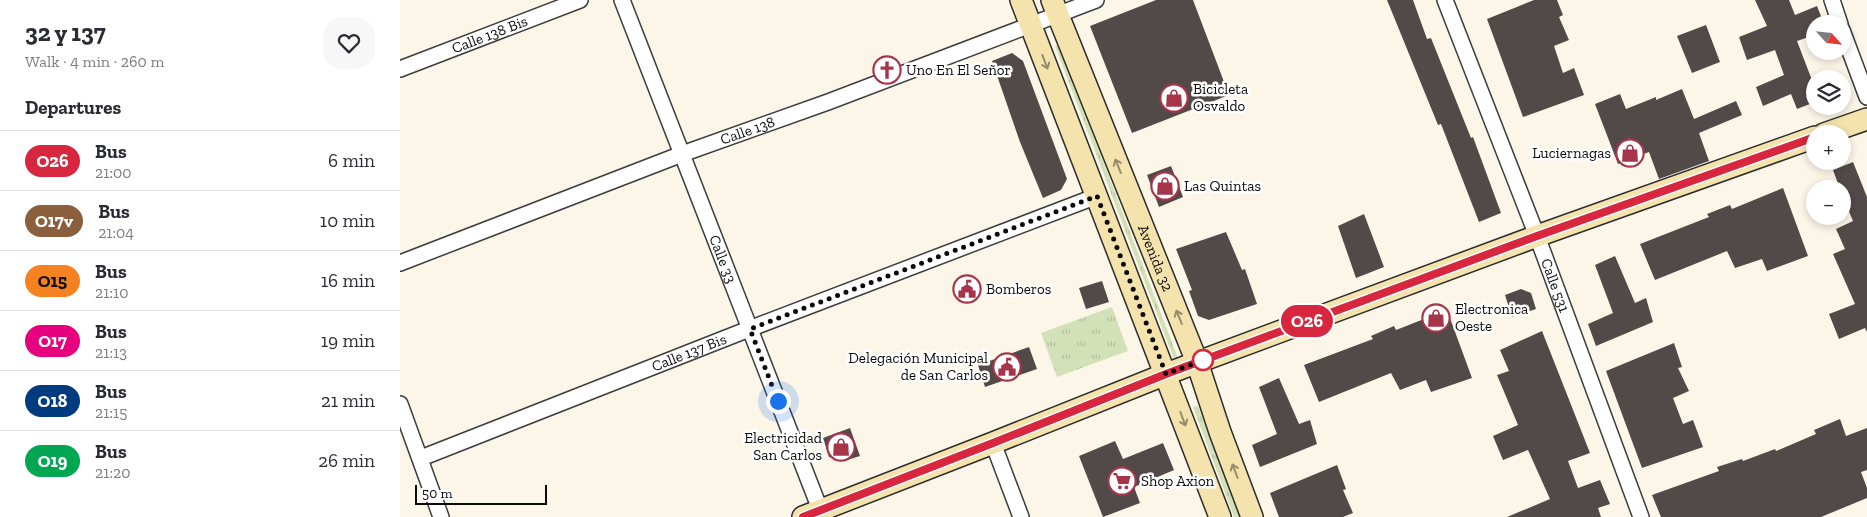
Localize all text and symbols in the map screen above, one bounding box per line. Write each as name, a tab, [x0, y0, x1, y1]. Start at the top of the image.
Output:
street label: Calle 138 Bis	[449, 12, 530, 57]
north arrow	[1806, 15, 1851, 60]
map controls	[1806, 15, 1851, 225]
button: heart	[323, 17, 375, 69]
text: 32 y 137	[25, 18, 106, 47]
text: Walk · 4 min · 260 m	[25, 52, 164, 71]
one-way arrow	[1041, 53, 1050, 69]
church icon: Uno En El Señor	[872, 55, 902, 85]
place label: Uno En El Señor	[906, 61, 1011, 79]
button: layers	[1806, 70, 1851, 115]
place label: Bicicleta Osvaldo	[1193, 80, 1248, 115]
shop icon: Bicicleta Osvaldo	[1159, 83, 1189, 113]
text: Departures	[25, 96, 121, 119]
street label: Calle 138	[718, 113, 777, 149]
button: +	[1806, 125, 1851, 170]
shop icon: Luciernagas	[1615, 138, 1645, 168]
text: Bus	[95, 140, 127, 163]
place label: Luciernagas	[1532, 144, 1611, 162]
text: 6 min	[328, 149, 375, 172]
text: O26	[36, 150, 69, 172]
one-way arrow	[1113, 159, 1122, 174]
text: 21:00	[95, 163, 131, 182]
shop icon: Las Quintas	[1150, 171, 1180, 201]
place label: Las Quintas	[1184, 177, 1261, 195]
button: −	[1806, 180, 1851, 225]
text: Bus	[98, 200, 130, 223]
text: 10 min	[320, 209, 375, 232]
text: O17v	[35, 210, 73, 232]
street label: Avenida 32	[1134, 222, 1177, 294]
text: 21:04	[98, 223, 134, 242]
street label: Calle 33	[705, 232, 740, 286]
street label: Calle 531	[1537, 256, 1574, 315]
text: Bus	[95, 260, 127, 283]
text: 16 min	[321, 269, 375, 292]
text: O15	[38, 270, 67, 292]
public building icon: Bomberos	[952, 274, 982, 304]
place label: Bomberos	[986, 280, 1051, 298]
text: 21:10	[95, 283, 128, 302]
place label: Electronica Oeste	[1455, 300, 1528, 335]
shop icon: Electronica Oeste	[1421, 303, 1451, 333]
line badge: O26	[1278, 305, 1336, 337]
one-way arrow	[1173, 310, 1183, 325]
text: O26	[1291, 310, 1323, 332]
text: Bus	[95, 320, 127, 343]
text: 19 min	[321, 329, 375, 352]
text: O17	[38, 330, 67, 352]
street label: Calle 137 Bis	[649, 330, 729, 375]
text: 21:13	[95, 343, 127, 362]
place label: Delegación Municipal de San Carlos	[848, 349, 988, 384]
unlabelled marker	[1192, 349, 1214, 371]
public building icon: Delegación Municipal de San Carlos	[992, 352, 1022, 382]
text: Bus	[95, 380, 127, 403]
text: 21 min	[321, 389, 375, 412]
your location	[766, 389, 791, 414]
text: O18	[38, 390, 67, 412]
text: 21:15	[95, 403, 127, 422]
one-way arrow	[1179, 411, 1188, 426]
place label: Electricidad San Carlos	[744, 429, 823, 464]
shop icon: Electricidad San Carlos	[826, 432, 856, 462]
text: Bus	[95, 440, 127, 463]
text: 26 min	[318, 449, 375, 472]
text: O19	[38, 450, 67, 472]
text: 21:20	[95, 463, 130, 482]
one-way arrow	[1230, 464, 1239, 480]
supermarket icon: Shop Axion	[1107, 466, 1137, 496]
place label: Shop Axion	[1141, 472, 1215, 490]
scale bar	[415, 482, 548, 505]
text: 50 m	[422, 485, 453, 502]

